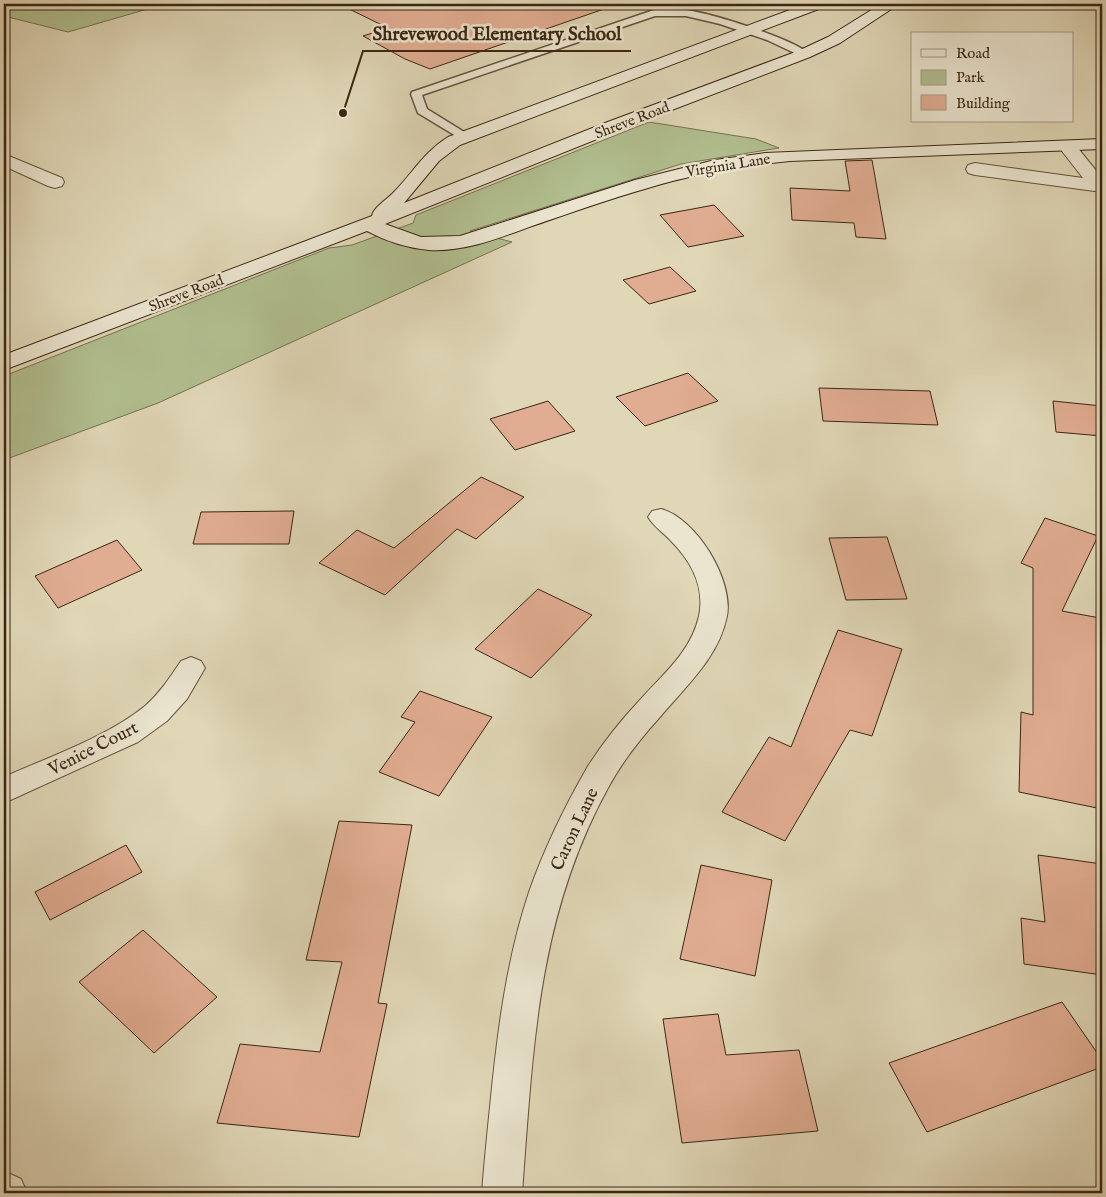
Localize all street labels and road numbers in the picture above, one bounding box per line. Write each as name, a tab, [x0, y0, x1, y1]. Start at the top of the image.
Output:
street label: Shreve Road	[592, 97, 673, 143]
street label: Virginia Lane	[683, 149, 772, 182]
street label: Shreve Road	[146, 270, 227, 316]
street label: Venice Court	[44, 717, 143, 782]
street label: Caron Lane	[546, 785, 605, 875]

